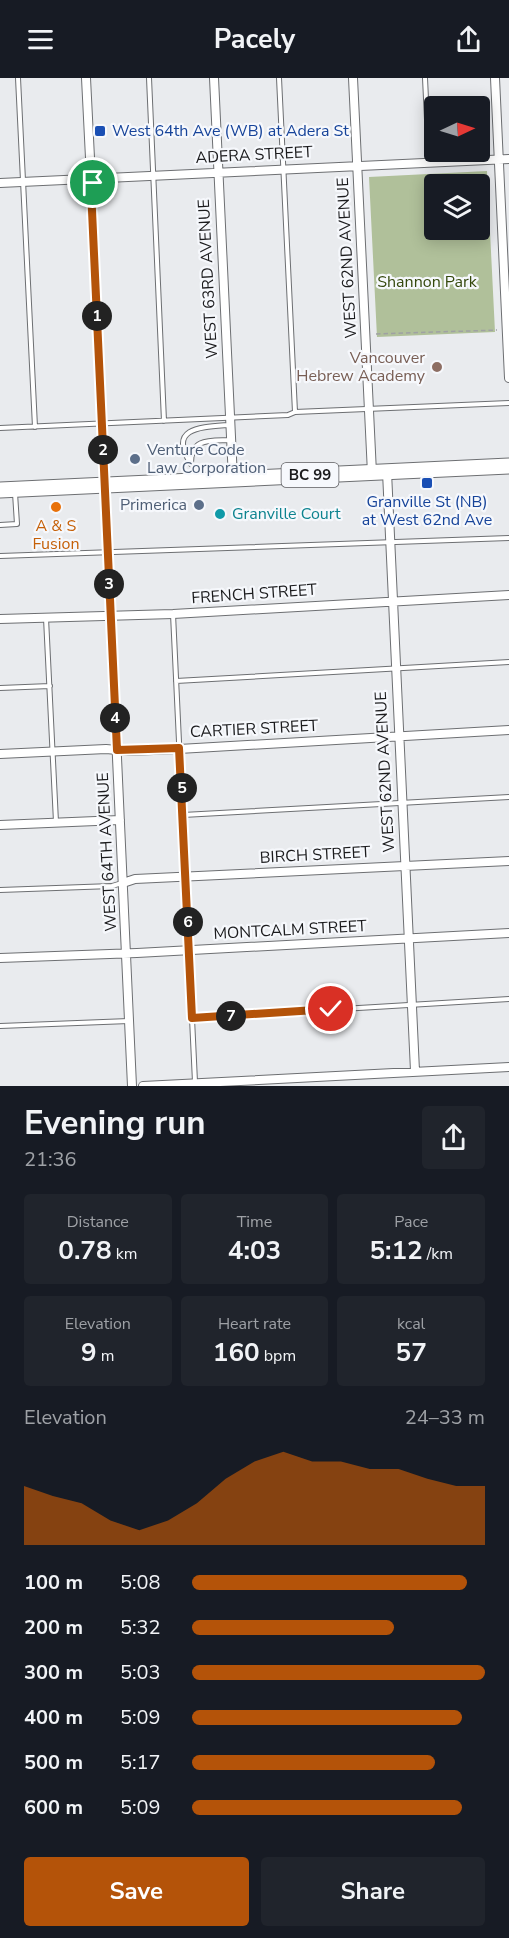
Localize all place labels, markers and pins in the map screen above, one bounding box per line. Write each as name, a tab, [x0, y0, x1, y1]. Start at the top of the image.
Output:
place label: West 64th Ave (WB) at Adera St	[112, 120, 349, 142]
marker: West 64th Ave (WB) at Adera St	[93, 124, 107, 138]
pin	[67, 157, 118, 208]
pin: 1	[82, 301, 112, 331]
place label: Vancouver Hebrew Academy	[296, 347, 426, 387]
marker: Vancouver Hebrew Academy	[430, 360, 444, 374]
pin: 2	[88, 435, 118, 465]
place label: Venture Code Law Corporation	[146, 439, 266, 479]
marker: Venture Code Law Corporation	[128, 452, 142, 466]
marker: Granville St (NB) at West 62nd Ave	[420, 476, 434, 490]
place label: Granville St (NB) at West 62nd Ave	[362, 491, 492, 531]
place label: Primerica	[120, 494, 187, 516]
marker: Primerica	[192, 498, 206, 512]
marker: A & S Fusion	[49, 500, 63, 514]
place label: Granville Court	[232, 503, 341, 525]
marker: Granville Court	[213, 507, 227, 521]
place label: A & S Fusion	[33, 515, 79, 555]
pin: 3	[94, 569, 124, 599]
pin: 4	[100, 703, 130, 733]
pin: 5	[167, 773, 197, 803]
pin: 6	[173, 907, 203, 937]
pin	[305, 983, 356, 1034]
pin: 7	[216, 1001, 246, 1031]

